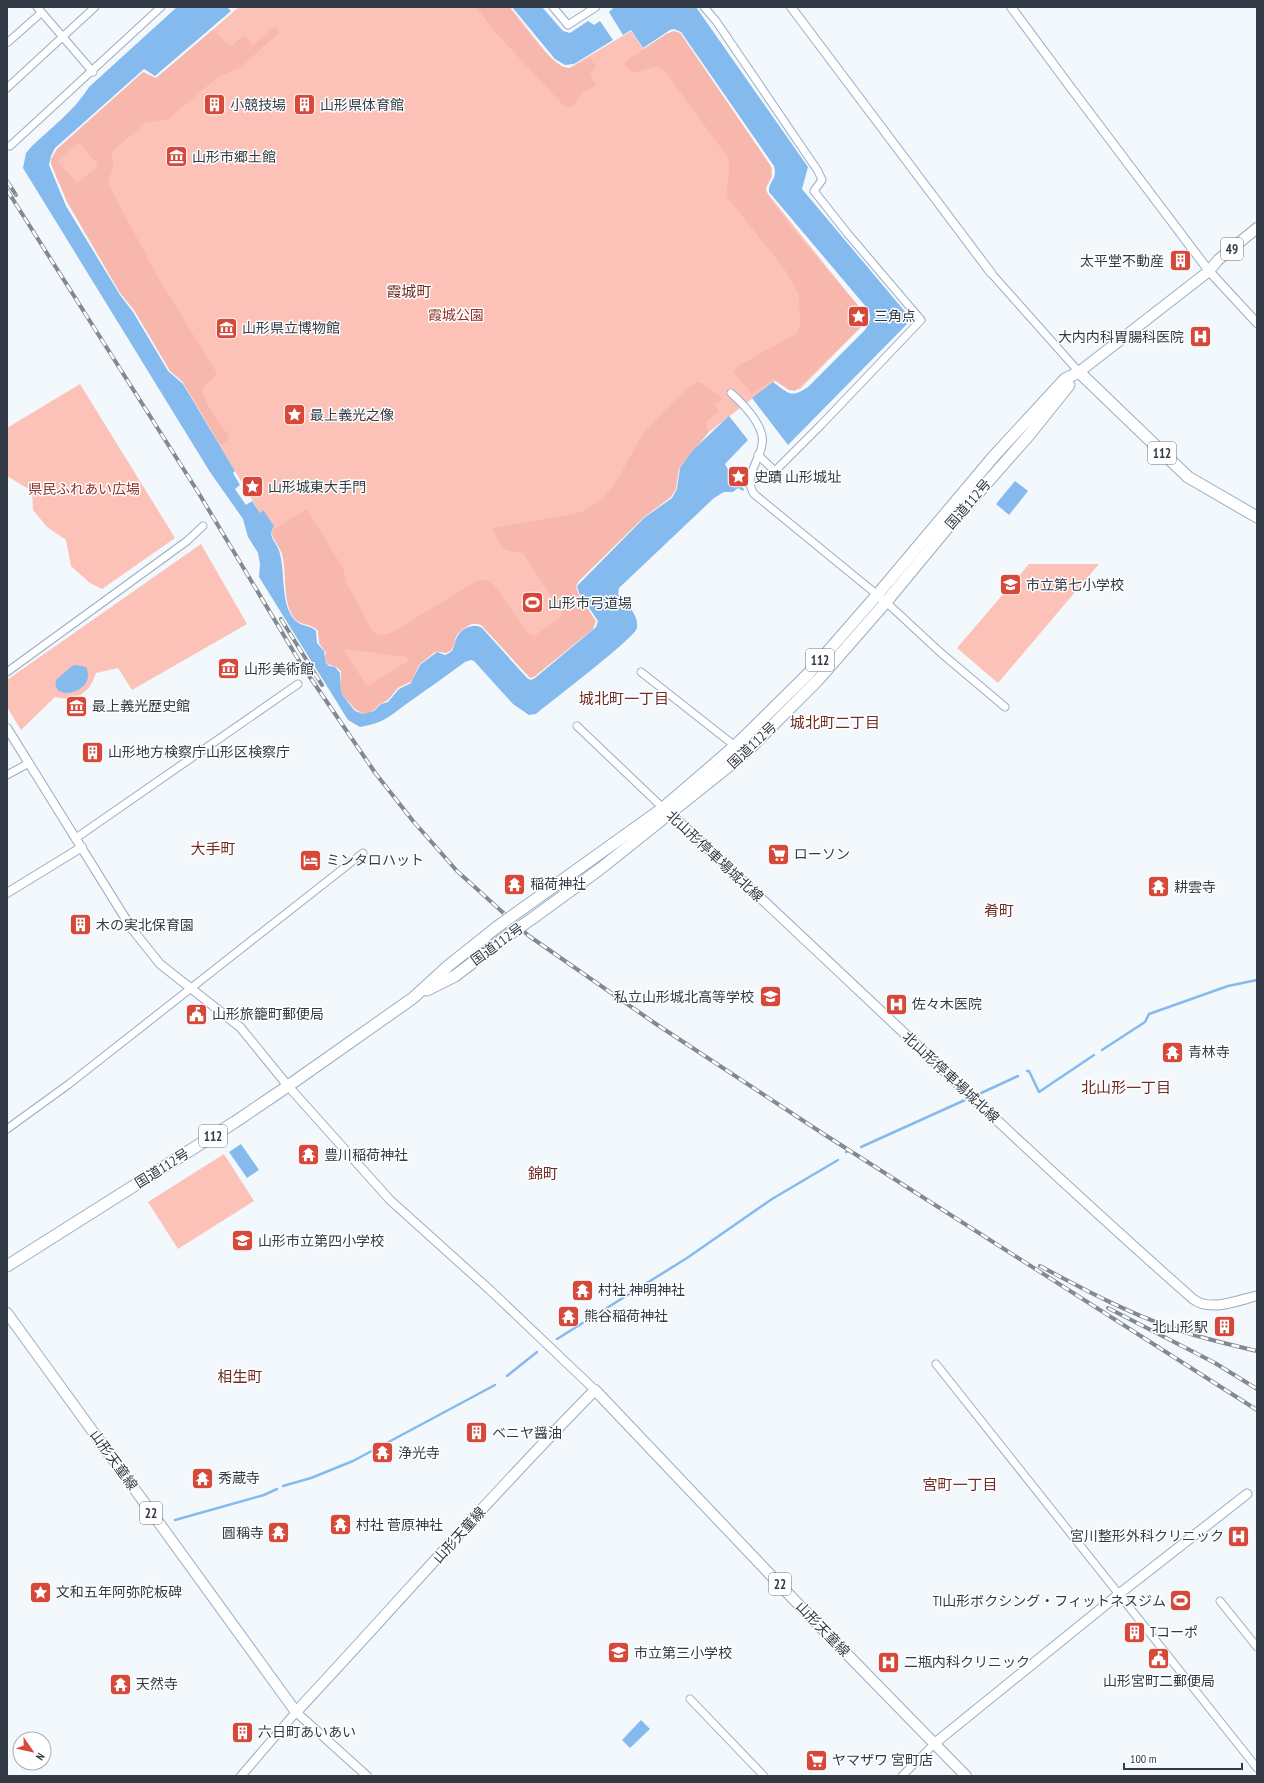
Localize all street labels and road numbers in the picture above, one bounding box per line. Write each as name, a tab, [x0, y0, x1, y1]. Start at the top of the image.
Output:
road number: 49	[1221, 238, 1243, 260]
road number: 112	[1148, 442, 1176, 464]
street label: 国道112号	[941, 475, 995, 533]
road number: 112	[806, 649, 834, 671]
street label: 国道112号	[724, 718, 780, 772]
street label: 北山形停車場城北線	[663, 806, 767, 906]
street label: 国道112号	[467, 919, 527, 969]
street label: 北山形停車場城北線	[899, 1027, 1003, 1127]
road number: 112	[199, 1125, 227, 1147]
street label: 国道112号	[131, 1144, 193, 1192]
street label: 山形天童線	[86, 1426, 142, 1494]
road number: 22	[140, 1502, 162, 1524]
street label: 山形天童線	[429, 1503, 489, 1567]
road number: 22	[769, 1573, 791, 1595]
street label: 山形天童線	[792, 1598, 854, 1660]

